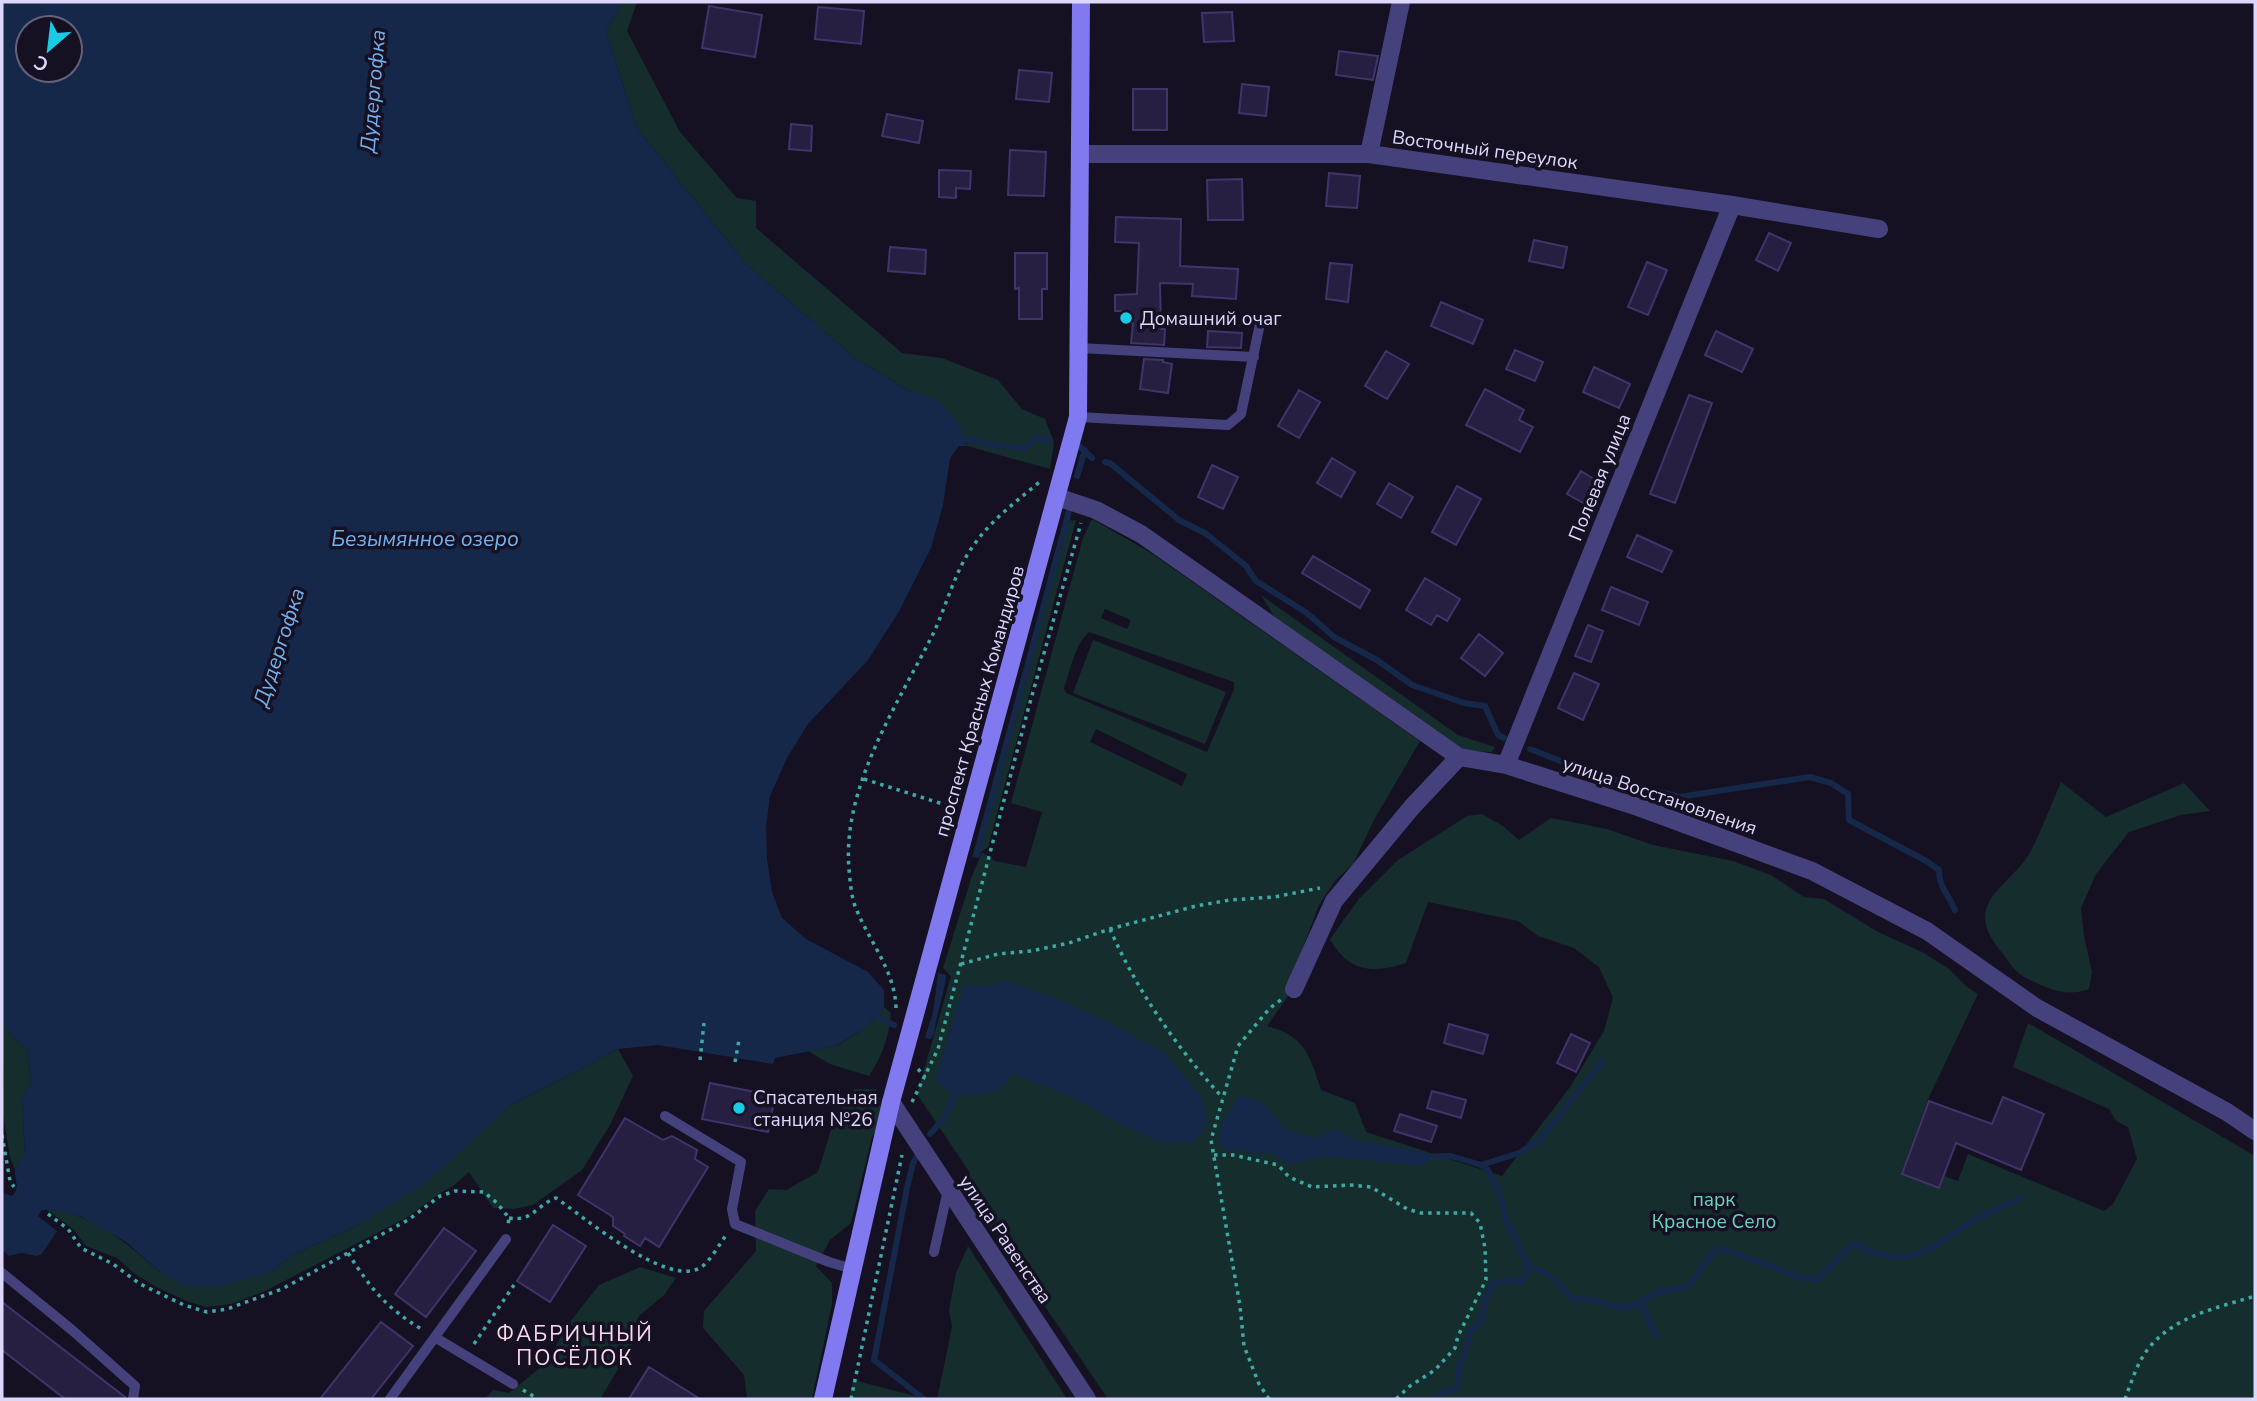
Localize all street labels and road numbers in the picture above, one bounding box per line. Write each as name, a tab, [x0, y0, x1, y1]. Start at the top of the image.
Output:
street label: Восточный переулок	[1390, 124, 1579, 176]
street label: Полевая улица	[1563, 410, 1637, 545]
street label: проспект Красных Командиров	[929, 563, 1031, 840]
street label: улица Восстановления	[1559, 750, 1760, 841]
street label: улица Равенства	[953, 1170, 1058, 1309]

